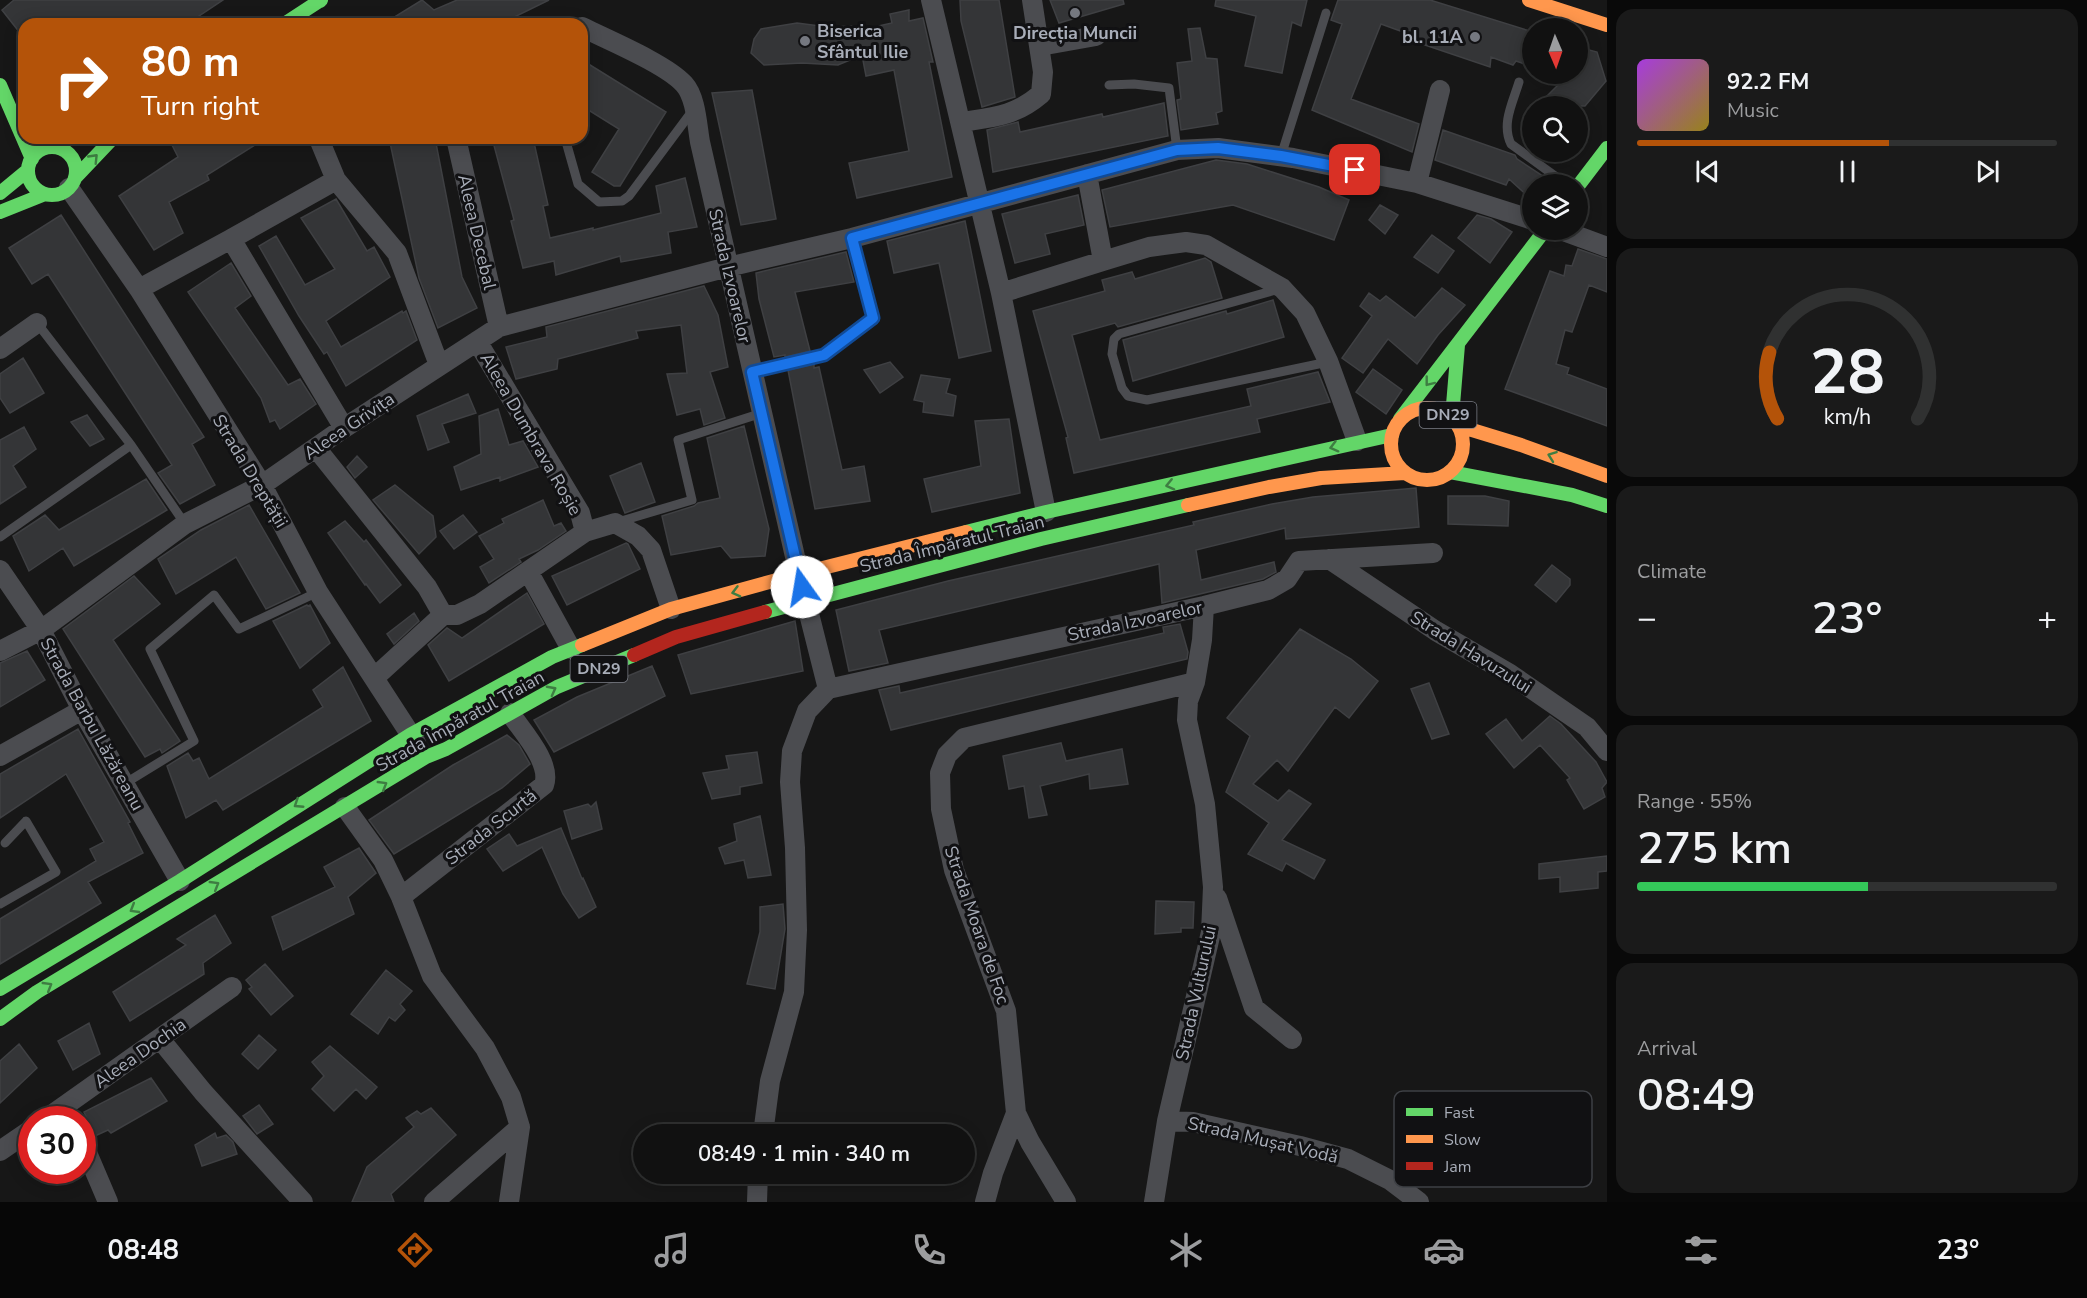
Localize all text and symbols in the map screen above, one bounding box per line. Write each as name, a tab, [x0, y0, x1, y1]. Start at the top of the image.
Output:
marker: Direcția Muncii	[1068, 6, 1082, 20]
north arrow	[1522, 18, 1588, 84]
map controls	[1522, 18, 1588, 240]
place label: Biserica Sfântul Ilie	[817, 19, 908, 64]
place label: Direcția Muncii	[1013, 21, 1137, 45]
place label: bl. 11A	[1402, 25, 1464, 49]
marker: bl. 11A	[1468, 30, 1482, 44]
text: 80 m	[141, 34, 240, 91]
marker: Biserica Sfântul Ilie	[798, 34, 812, 48]
icon: right	[42, 42, 120, 120]
text: 92.2 FM	[1727, 67, 1809, 97]
text: Turn right	[141, 88, 259, 125]
button: search	[1522, 96, 1588, 162]
text: Music	[1727, 97, 1779, 124]
pin	[1329, 144, 1380, 195]
icon: arrive	[1338, 153, 1371, 186]
one-way arrow	[87, 154, 98, 165]
icon: previous	[1691, 155, 1724, 188]
icon: pause	[1831, 155, 1864, 188]
icon: next	[1971, 155, 2004, 188]
street label: Aleea Decebal	[452, 172, 502, 293]
button: layers	[1522, 174, 1588, 240]
street label: Strada Izvoarelor	[703, 207, 757, 346]
text: 28	[1810, 331, 1884, 416]
street label: Aleea Dumbrava Roșie	[475, 348, 587, 520]
one-way arrow	[1425, 375, 1436, 386]
street label: Aleea Grivița	[299, 387, 399, 465]
road number: DN29	[1420, 402, 1476, 428]
text: km/h	[1823, 403, 1871, 433]
street label: Strada Dreptății	[207, 410, 293, 532]
one-way arrow	[1330, 440, 1340, 452]
one-way arrow	[1547, 451, 1558, 464]
one-way arrow	[1165, 478, 1175, 491]
street label: Strada Împăratul Traian	[857, 509, 1047, 579]
position arrow	[770, 555, 834, 619]
text: Climate	[1637, 558, 1706, 585]
one-way arrow	[731, 584, 741, 597]
text: 23°	[1812, 588, 1882, 649]
street label: Strada Izvoarelor	[1066, 595, 1205, 647]
text: −	[1637, 596, 1657, 641]
text: +	[2037, 596, 2057, 641]
street label: Strada Havuzului	[1406, 605, 1536, 699]
street label: Strada Barbu Lăzăreanu	[34, 633, 150, 815]
road number: DN29	[570, 656, 628, 682]
street label: Strada Împăratul Traian	[371, 665, 549, 777]
one-way arrow	[546, 686, 557, 697]
one-way arrow	[377, 781, 387, 793]
street label: Strada Scurtă	[440, 784, 542, 870]
text: Range · 55%	[1637, 788, 1752, 815]
one-way arrow	[294, 797, 305, 808]
text: 275 km	[1637, 818, 1792, 879]
street label: Strada Moara de Foc	[939, 843, 1015, 1007]
one-way arrow	[209, 881, 219, 893]
one-way arrow	[130, 901, 140, 913]
street label: Strada Vulturului	[1170, 923, 1222, 1063]
one-way arrow	[42, 981, 52, 993]
street label: Aleea Dochia	[89, 1012, 191, 1094]
text: Arrival	[1637, 1035, 1697, 1062]
text: 08:49	[1637, 1065, 1756, 1126]
legend	[1394, 1091, 1592, 1187]
text: Fast	[1444, 1102, 1475, 1124]
speed limit sign: 30	[18, 1106, 96, 1184]
street label: Strada Mușat Vodă	[1185, 1111, 1341, 1169]
text: Slow	[1444, 1129, 1481, 1151]
text: 08:49 · 1 min · 340 m	[698, 1139, 910, 1169]
text: Jam	[1443, 1156, 1471, 1178]
icon: directions	[394, 1229, 436, 1271]
icon: music	[651, 1229, 693, 1271]
icon: phone	[908, 1229, 950, 1271]
icon: climate	[1165, 1229, 1207, 1271]
icon: car	[1423, 1229, 1465, 1271]
icon: filters	[1680, 1229, 1722, 1271]
text: 08:48	[108, 1232, 179, 1269]
text: 23°	[1937, 1232, 1979, 1269]

